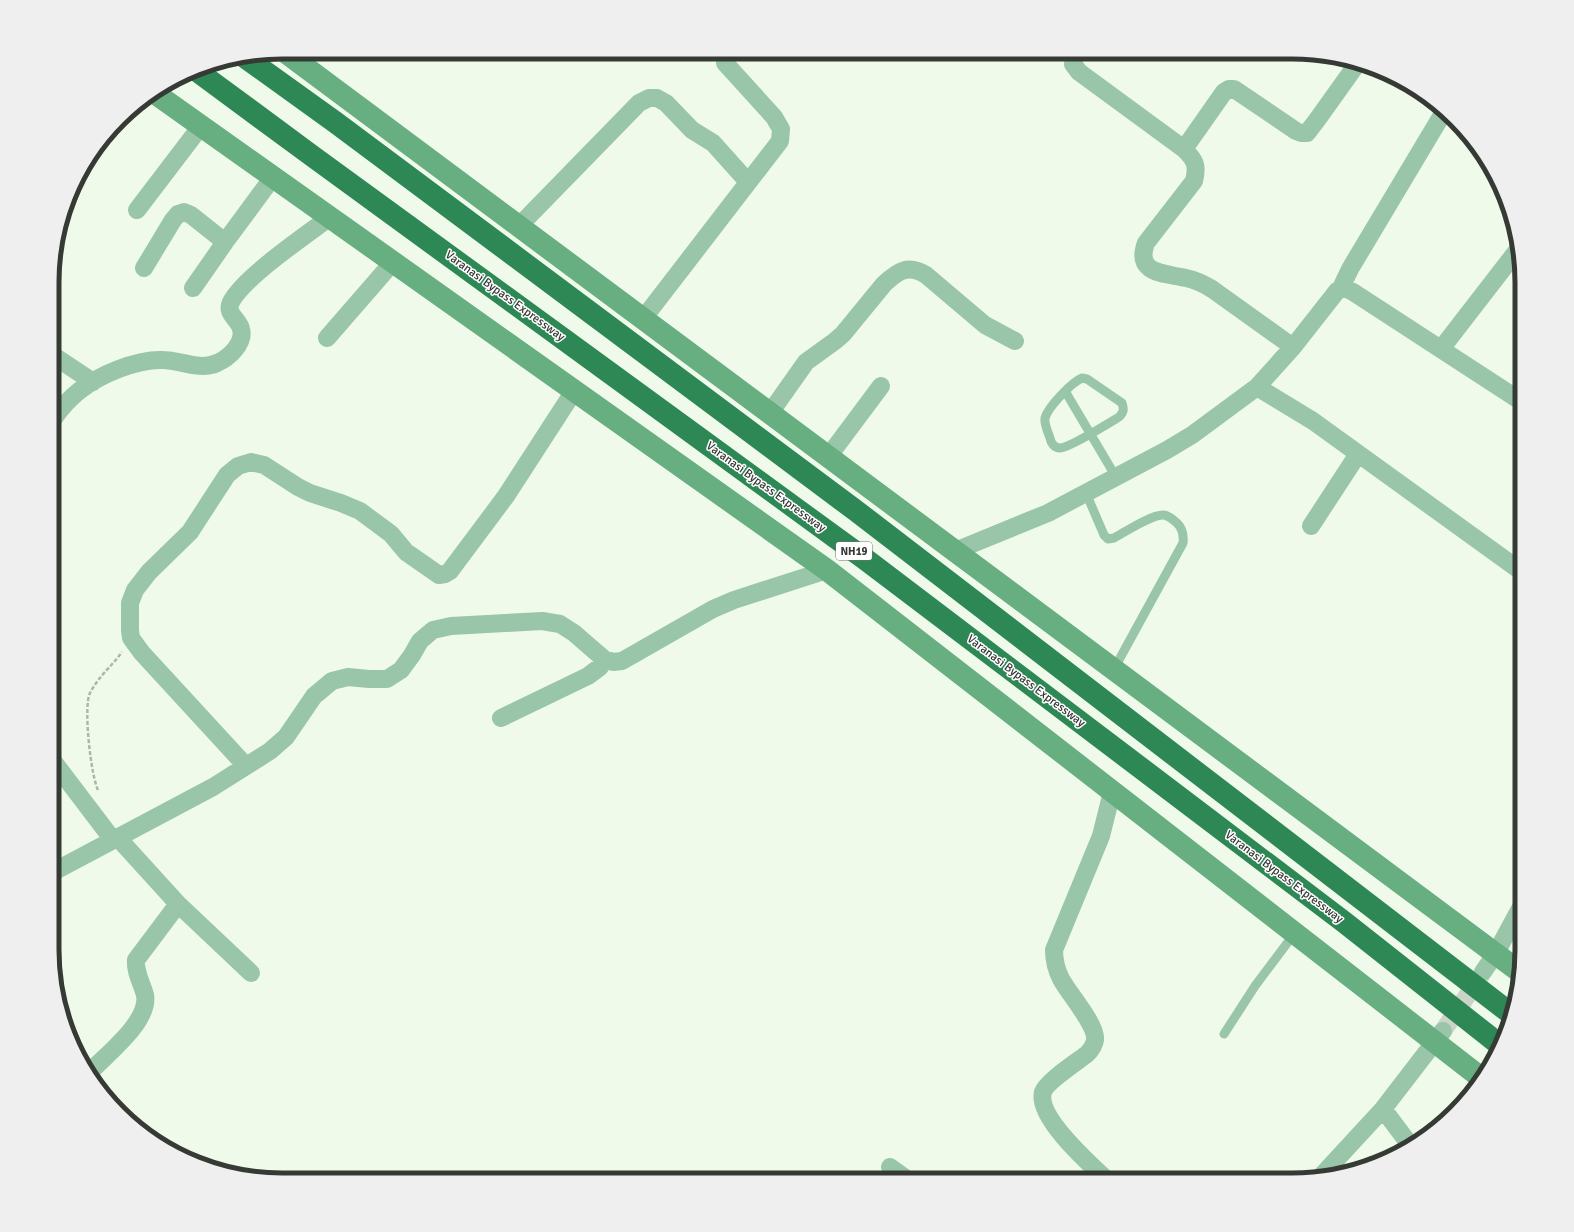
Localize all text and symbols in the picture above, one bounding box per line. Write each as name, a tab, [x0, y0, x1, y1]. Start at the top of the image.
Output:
street label: Varanasi Bypass Expressway	[442, 247, 568, 345]
street label: Varanasi Bypass Expressway	[703, 438, 829, 536]
road number: NH19	[836, 542, 872, 560]
street label: Varanasi Bypass Expressway	[964, 632, 1089, 731]
street label: Varanasi Bypass Expressway	[1222, 828, 1347, 927]

